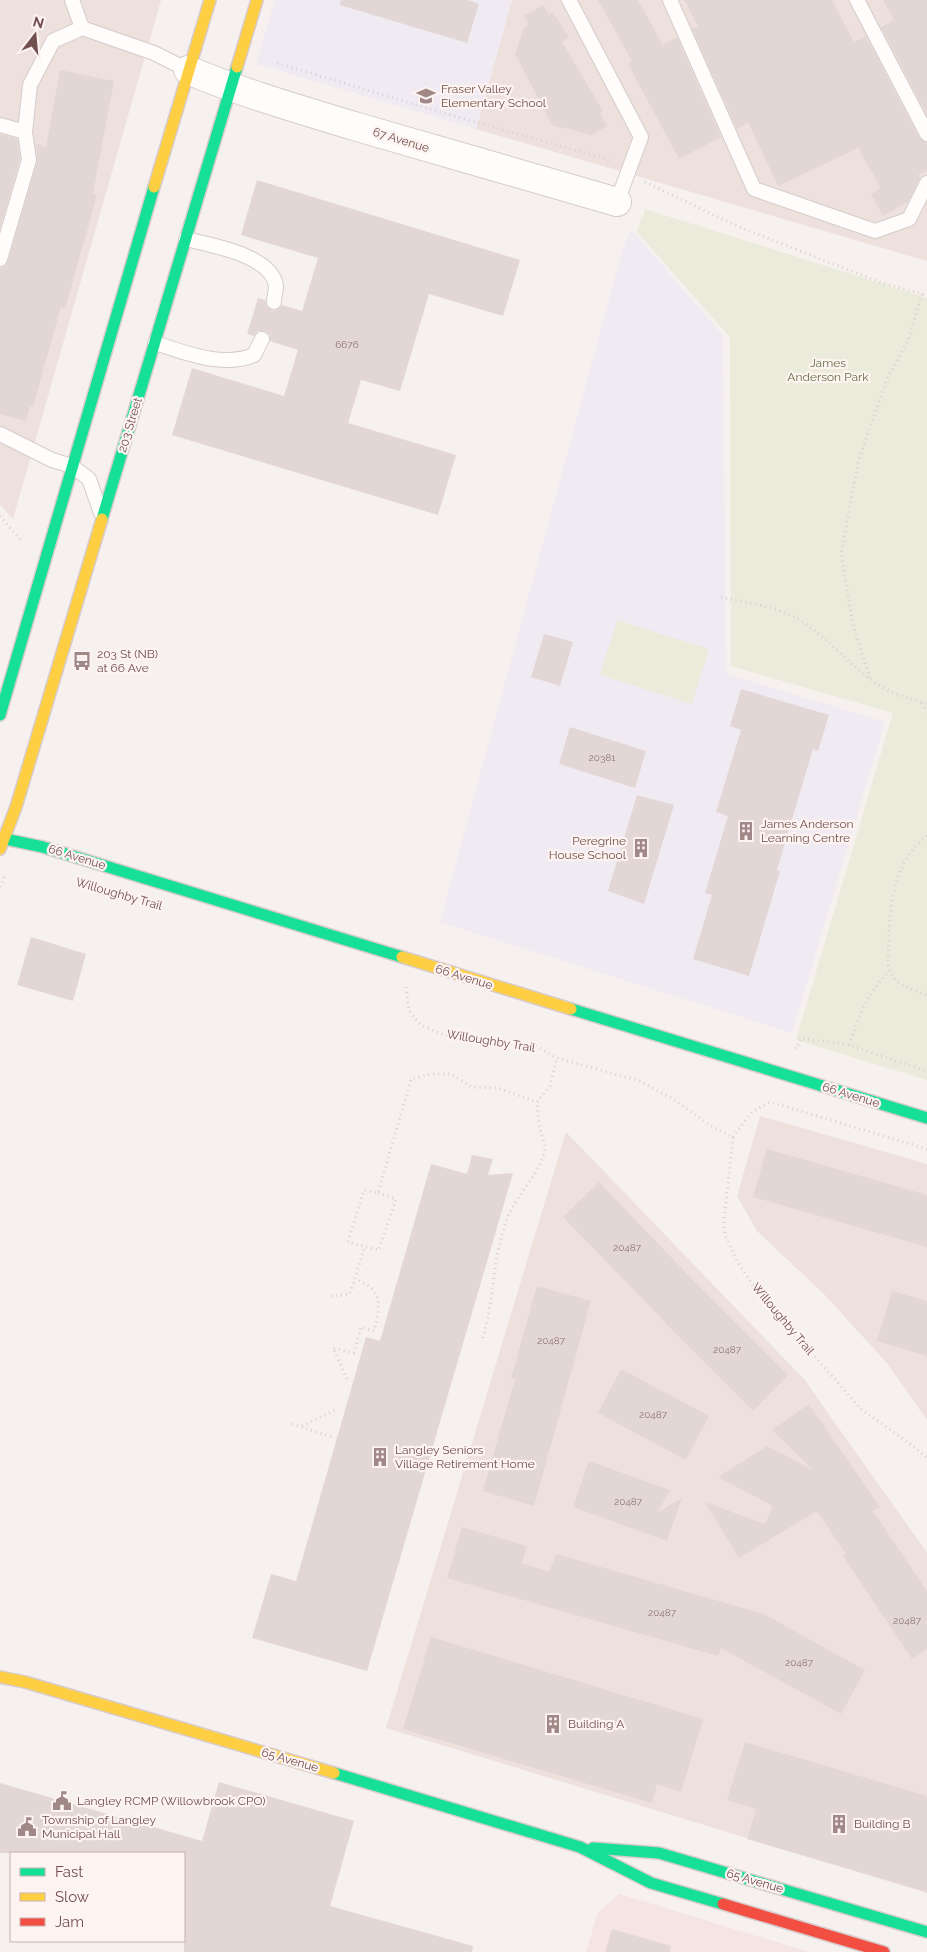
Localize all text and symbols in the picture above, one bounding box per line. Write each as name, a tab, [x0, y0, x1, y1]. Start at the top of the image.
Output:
north arrow	[10, 10, 60, 60]
text: N	[31, 13, 46, 32]
place label: Fraser Valley Elementary School	[441, 82, 547, 110]
school or university icon: Fraser Valley Elementary School	[415, 85, 437, 107]
street label: 67 Avenue	[371, 125, 431, 155]
house number: 6676	[335, 339, 359, 350]
park label: James Anderson Park	[787, 356, 869, 384]
street label: 203 Street	[115, 396, 145, 454]
place label: 203 St (NB) at 66 Ave	[97, 647, 158, 675]
bus stop icon: 203 St (NB) at 66 Ave	[71, 650, 93, 672]
house number: 20381	[589, 752, 616, 763]
place label: James Anderson Learning Centre	[761, 817, 854, 845]
building icon: James Anderson Learning Centre	[735, 820, 757, 842]
place label: Peregrine House School	[549, 834, 627, 862]
building icon: Peregrine House School	[630, 837, 652, 859]
street label: 66 Avenue	[47, 842, 107, 872]
street label: Willoughby Trail	[74, 875, 165, 913]
street label: 66 Avenue	[434, 962, 494, 992]
street label: Willoughby Trail	[446, 1027, 537, 1055]
street label: 66 Avenue	[821, 1080, 881, 1110]
house number: 20487	[613, 1242, 642, 1253]
street label: Willoughby Trail	[749, 1280, 818, 1358]
house number: 20487	[537, 1335, 566, 1346]
house number: 20487	[713, 1344, 742, 1355]
house number: 20487	[639, 1409, 668, 1420]
place label: Langley Seniors Village Retirement Home	[395, 1443, 535, 1471]
building icon: Langley Seniors Village Retirement Home	[369, 1446, 391, 1468]
house number: 20487	[614, 1496, 643, 1507]
house number: 20487	[648, 1607, 677, 1618]
house number: 20487	[893, 1615, 922, 1626]
house number: 20487	[785, 1657, 814, 1668]
building icon: Building A	[542, 1713, 564, 1735]
place label: Building A	[568, 1717, 624, 1731]
street label: 65 Avenue	[260, 1745, 320, 1775]
public building icon: Langley RCMP (Willowbrook CPO)	[51, 1790, 73, 1812]
place label: Langley RCMP (Willowbrook CPO)	[77, 1794, 266, 1808]
place label: Township of Langley Municipal Hall	[42, 1813, 156, 1841]
building icon: Building B	[828, 1813, 850, 1835]
public building icon: Township of Langley Municipal Hall	[16, 1816, 38, 1838]
place label: Building B	[854, 1817, 911, 1831]
legend	[10, 1852, 185, 1942]
text: Fast	[55, 1863, 83, 1881]
street label: 65 Avenue	[725, 1866, 785, 1896]
text: Slow	[55, 1888, 89, 1906]
text: Jam	[55, 1913, 84, 1931]

